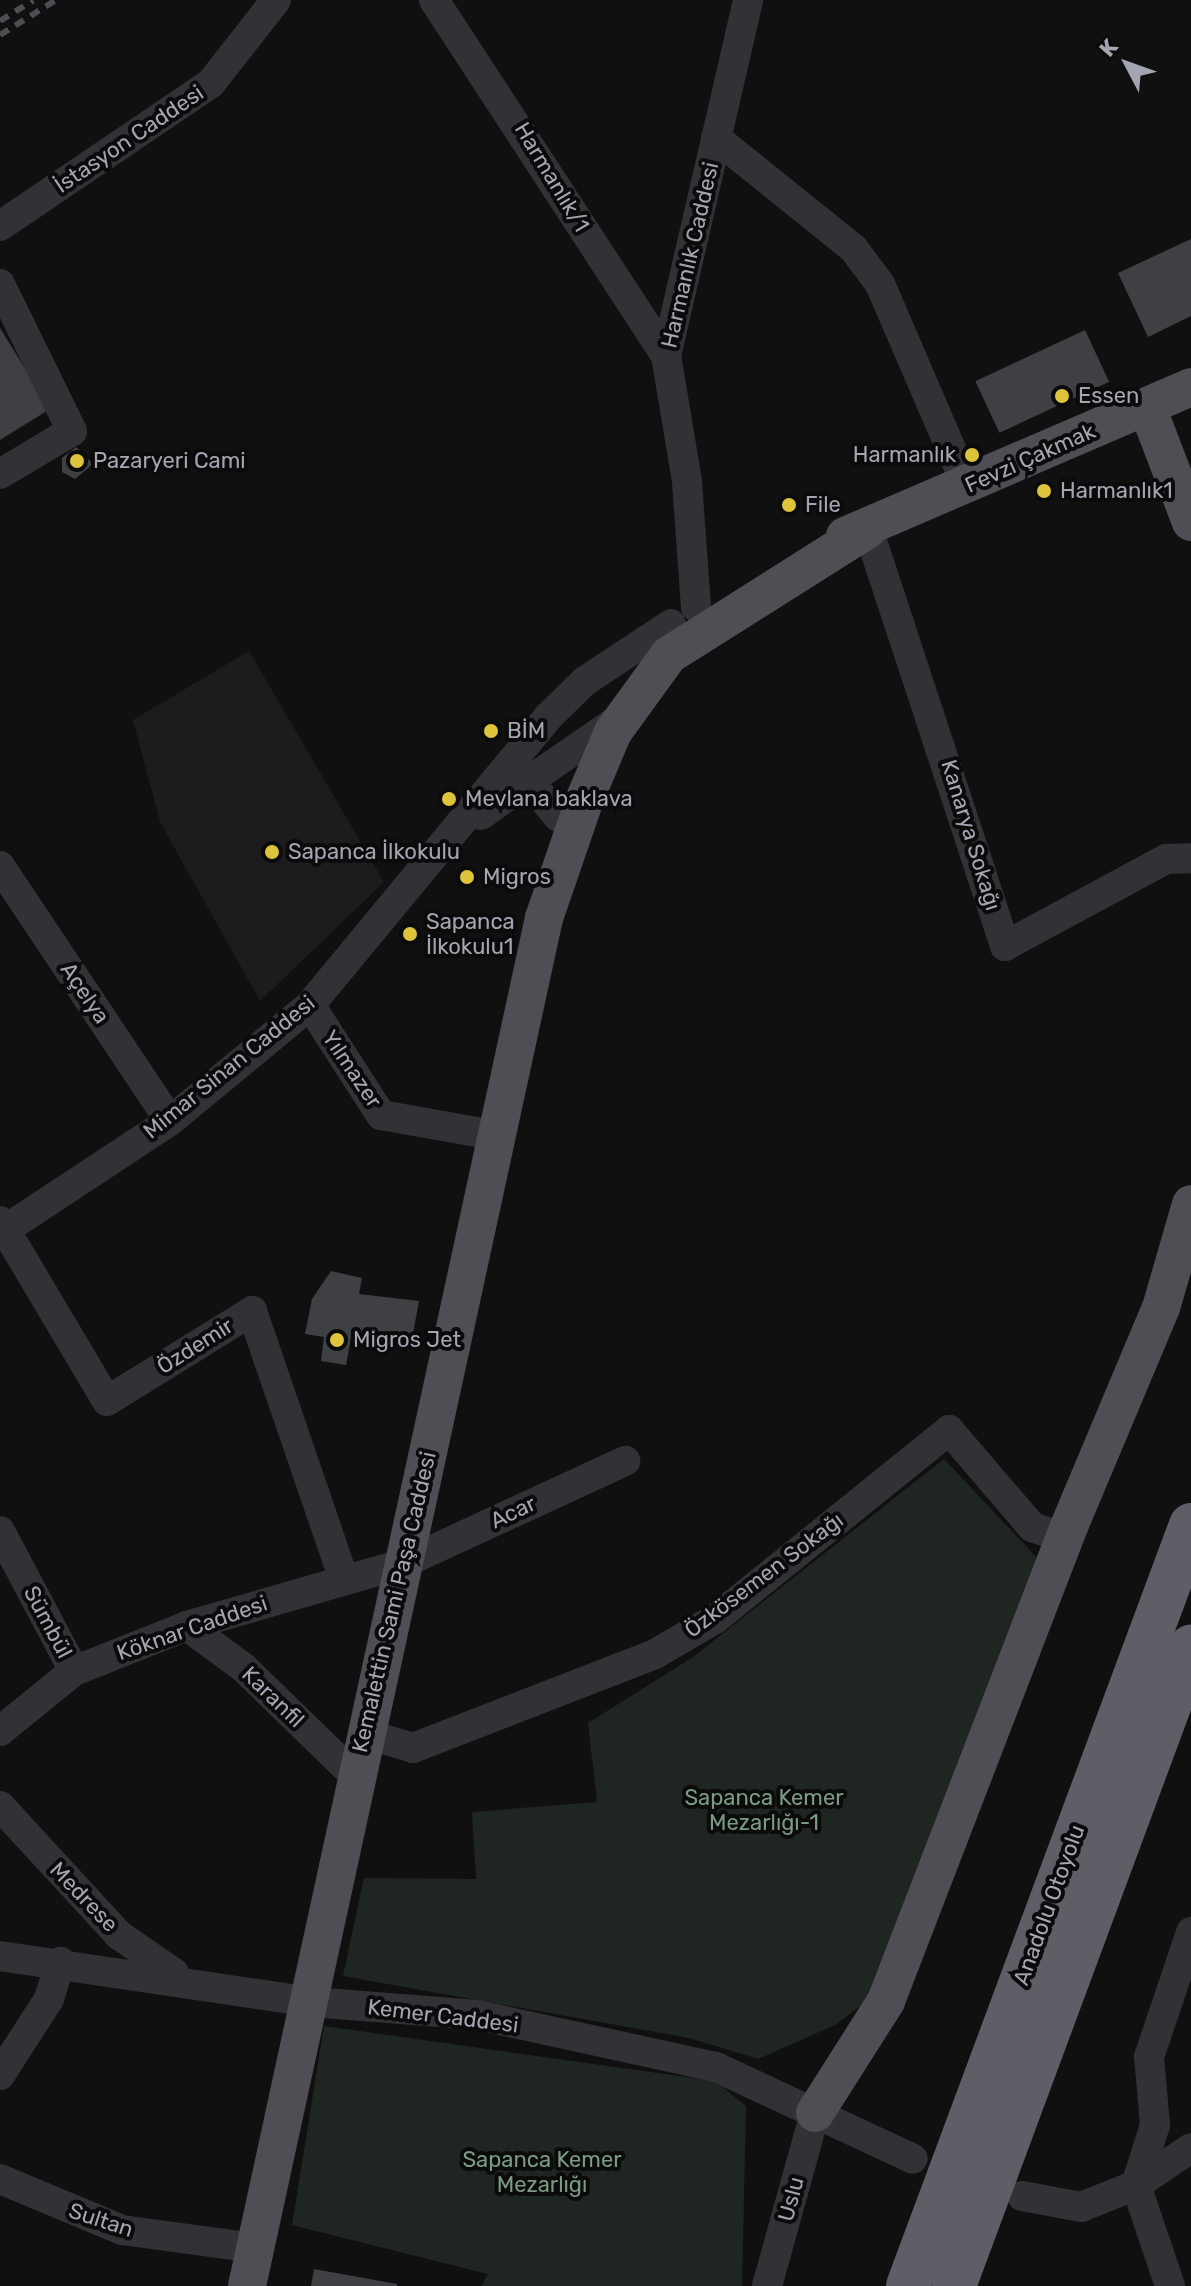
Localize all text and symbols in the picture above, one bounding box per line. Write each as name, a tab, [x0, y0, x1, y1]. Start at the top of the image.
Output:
north arrow	[1087, 24, 1167, 104]
text: K	[1094, 34, 1123, 62]
street label: İstasyon Caddesi	[50, 79, 208, 199]
street label: Harmanlık/1	[509, 117, 595, 237]
street label: Harmanlık Caddesi	[656, 159, 724, 351]
place label: Essen	[1078, 383, 1139, 409]
marker: Essen	[1053, 387, 1071, 405]
street label: Fevzi Çakmak	[961, 418, 1099, 498]
place label: Harmanlık	[853, 442, 956, 468]
marker: Harmanlık	[963, 446, 981, 464]
place label: Pazaryeri Cami	[93, 448, 246, 474]
marker: Pazaryeri Cami	[68, 452, 86, 470]
place label: Harmanlık1	[1060, 478, 1173, 504]
marker: Harmanlık1	[1035, 482, 1053, 500]
place label: File	[805, 492, 841, 518]
marker: File	[780, 496, 798, 514]
place label: BİM	[507, 718, 545, 744]
marker: BİM	[482, 722, 500, 740]
street label: Kanarya Sokağı	[936, 756, 1006, 914]
place label: Mevlana baklava	[465, 786, 633, 812]
marker: Mevlana baklava	[440, 790, 458, 808]
place label: Sapanca İlkokulu	[288, 839, 460, 865]
marker: Sapanca İlkokulu	[263, 843, 281, 861]
place label: Migros	[483, 864, 551, 890]
marker: Migros	[458, 868, 476, 886]
place label: Sapanca İlkokulu1	[426, 908, 515, 960]
marker: Sapanca İlkokulu1	[401, 925, 419, 943]
street label: Açelya	[55, 957, 115, 1029]
street label: Mimar Sinan Caddesi	[138, 990, 320, 1144]
street label: Yılmazer	[316, 1025, 388, 1113]
street label: Özdemir	[152, 1312, 238, 1380]
place label: Migros Jet	[353, 1327, 461, 1353]
marker: Migros Jet	[328, 1331, 346, 1349]
street label: Kemalettin Sami Paşa Caddesi	[346, 1449, 442, 1755]
street label: Acar	[486, 1490, 540, 1534]
street label: Özkösemen Sokağı	[680, 1507, 848, 1643]
street label: Sümbül	[18, 1581, 78, 1663]
street label: Köknar Caddesi	[113, 1590, 271, 1666]
street label: Karanfil	[236, 1661, 310, 1733]
park label: Sapanca Kemer Mezarlığı-1	[684, 1784, 844, 1836]
street label: Anadolu Otoyolu	[1008, 1821, 1090, 1989]
street label: Medrese	[44, 1857, 124, 1937]
street label: Kemer Caddesi	[366, 1994, 520, 2038]
park label: Sapanca Kemer Mezarlığı	[462, 2146, 622, 2198]
street label: Uslu	[772, 2174, 810, 2224]
street label: Sultan	[65, 2197, 137, 2243]

